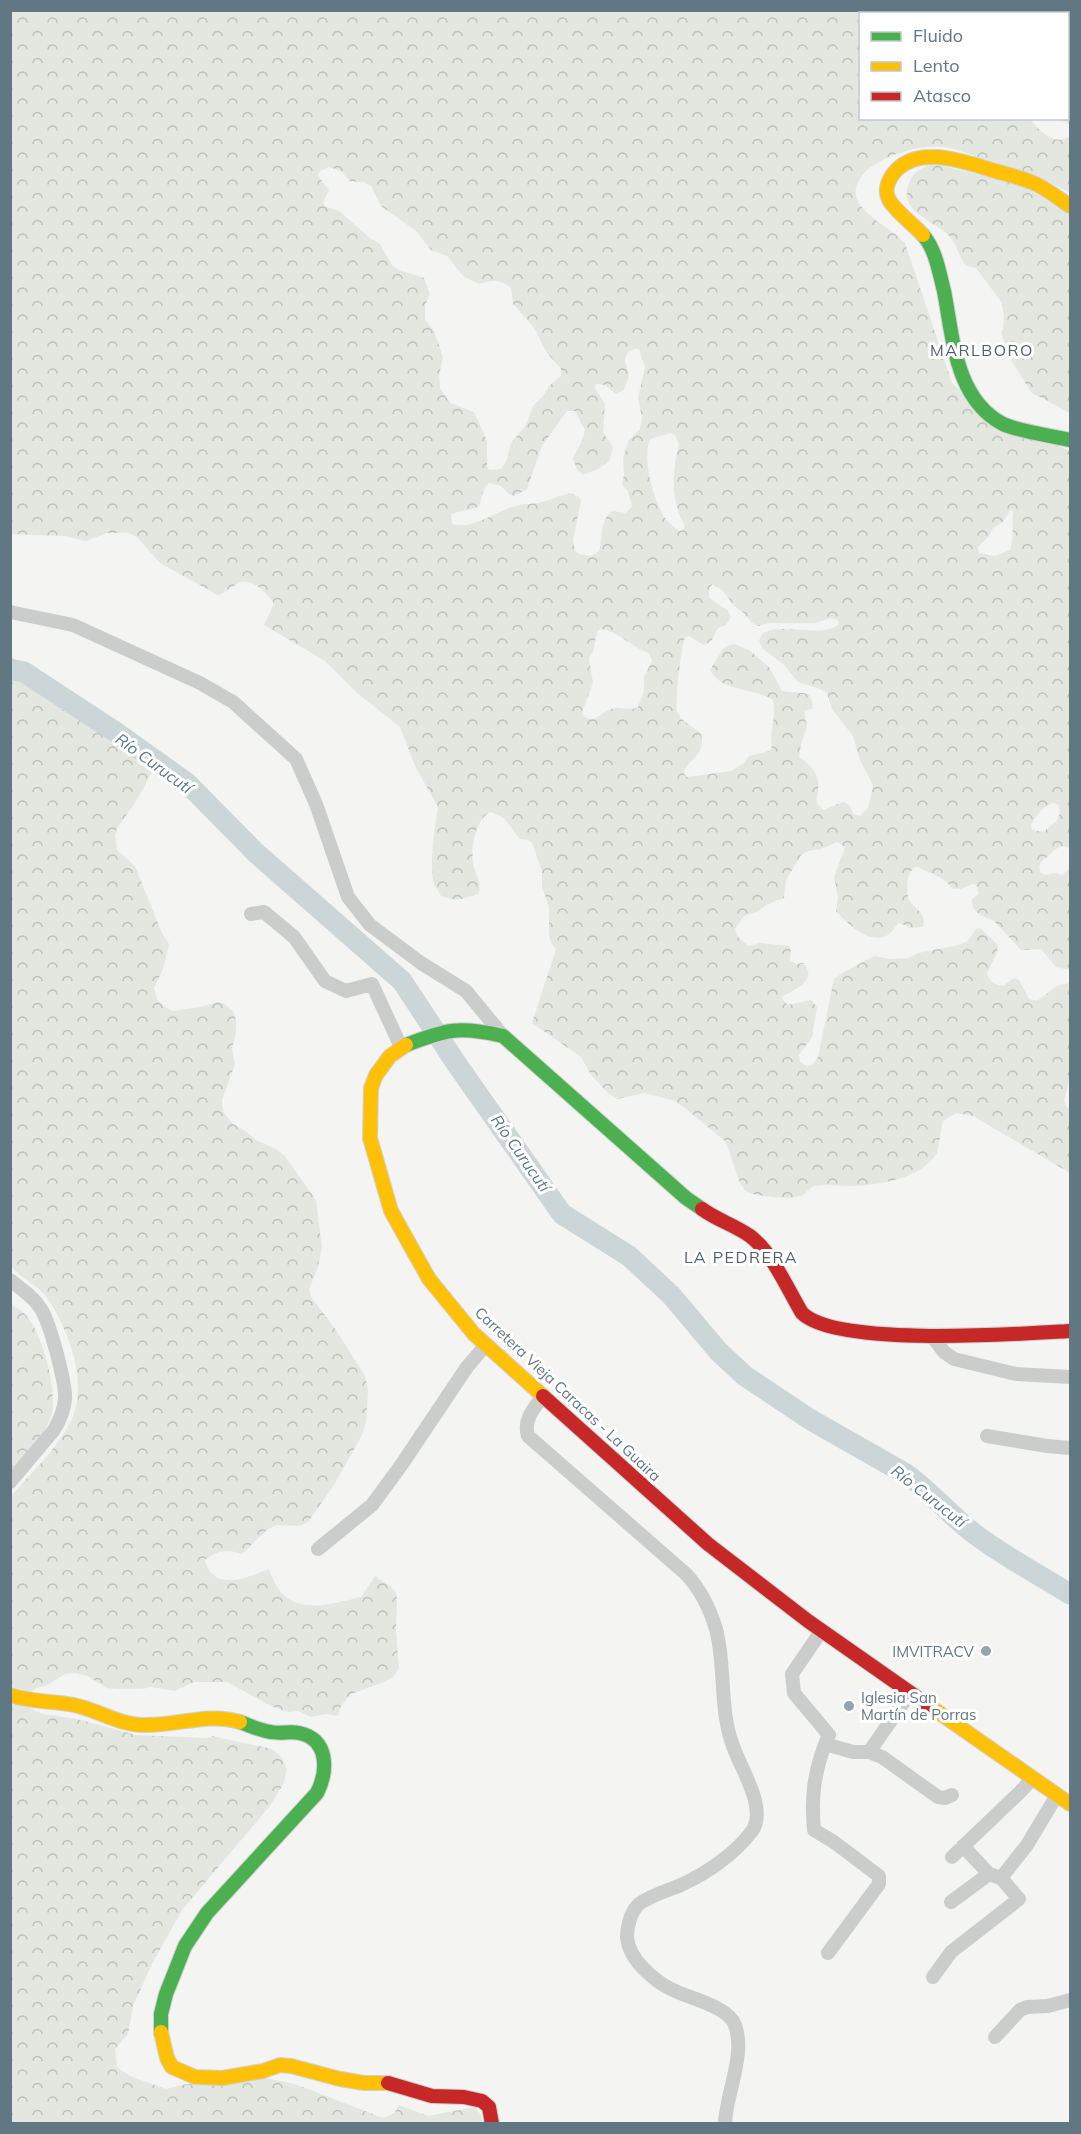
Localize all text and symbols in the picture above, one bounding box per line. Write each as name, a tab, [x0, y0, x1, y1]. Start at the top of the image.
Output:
legend	[859, 12, 1069, 120]
text: Fluido	[913, 24, 963, 47]
text: Lento	[913, 54, 960, 77]
text: Atasco	[913, 84, 971, 107]
district label: MARLBORO	[930, 340, 1034, 360]
water label: Río Curucutí	[112, 729, 198, 799]
water label: Río Curucutí	[487, 1110, 556, 1197]
district label: LA PEDRERA	[684, 1247, 798, 1267]
street label: Carretera Vieja Caracas - La Guaira	[471, 1303, 665, 1485]
water label: Río Curucutí	[887, 1460, 972, 1533]
place label: IMVITRACV	[892, 1642, 975, 1661]
marker: IMVITRACV	[979, 1644, 993, 1658]
place label: Iglesia San Martín de Porras	[861, 1688, 977, 1724]
marker: Iglesia San Martín de Porras	[842, 1699, 856, 1713]

